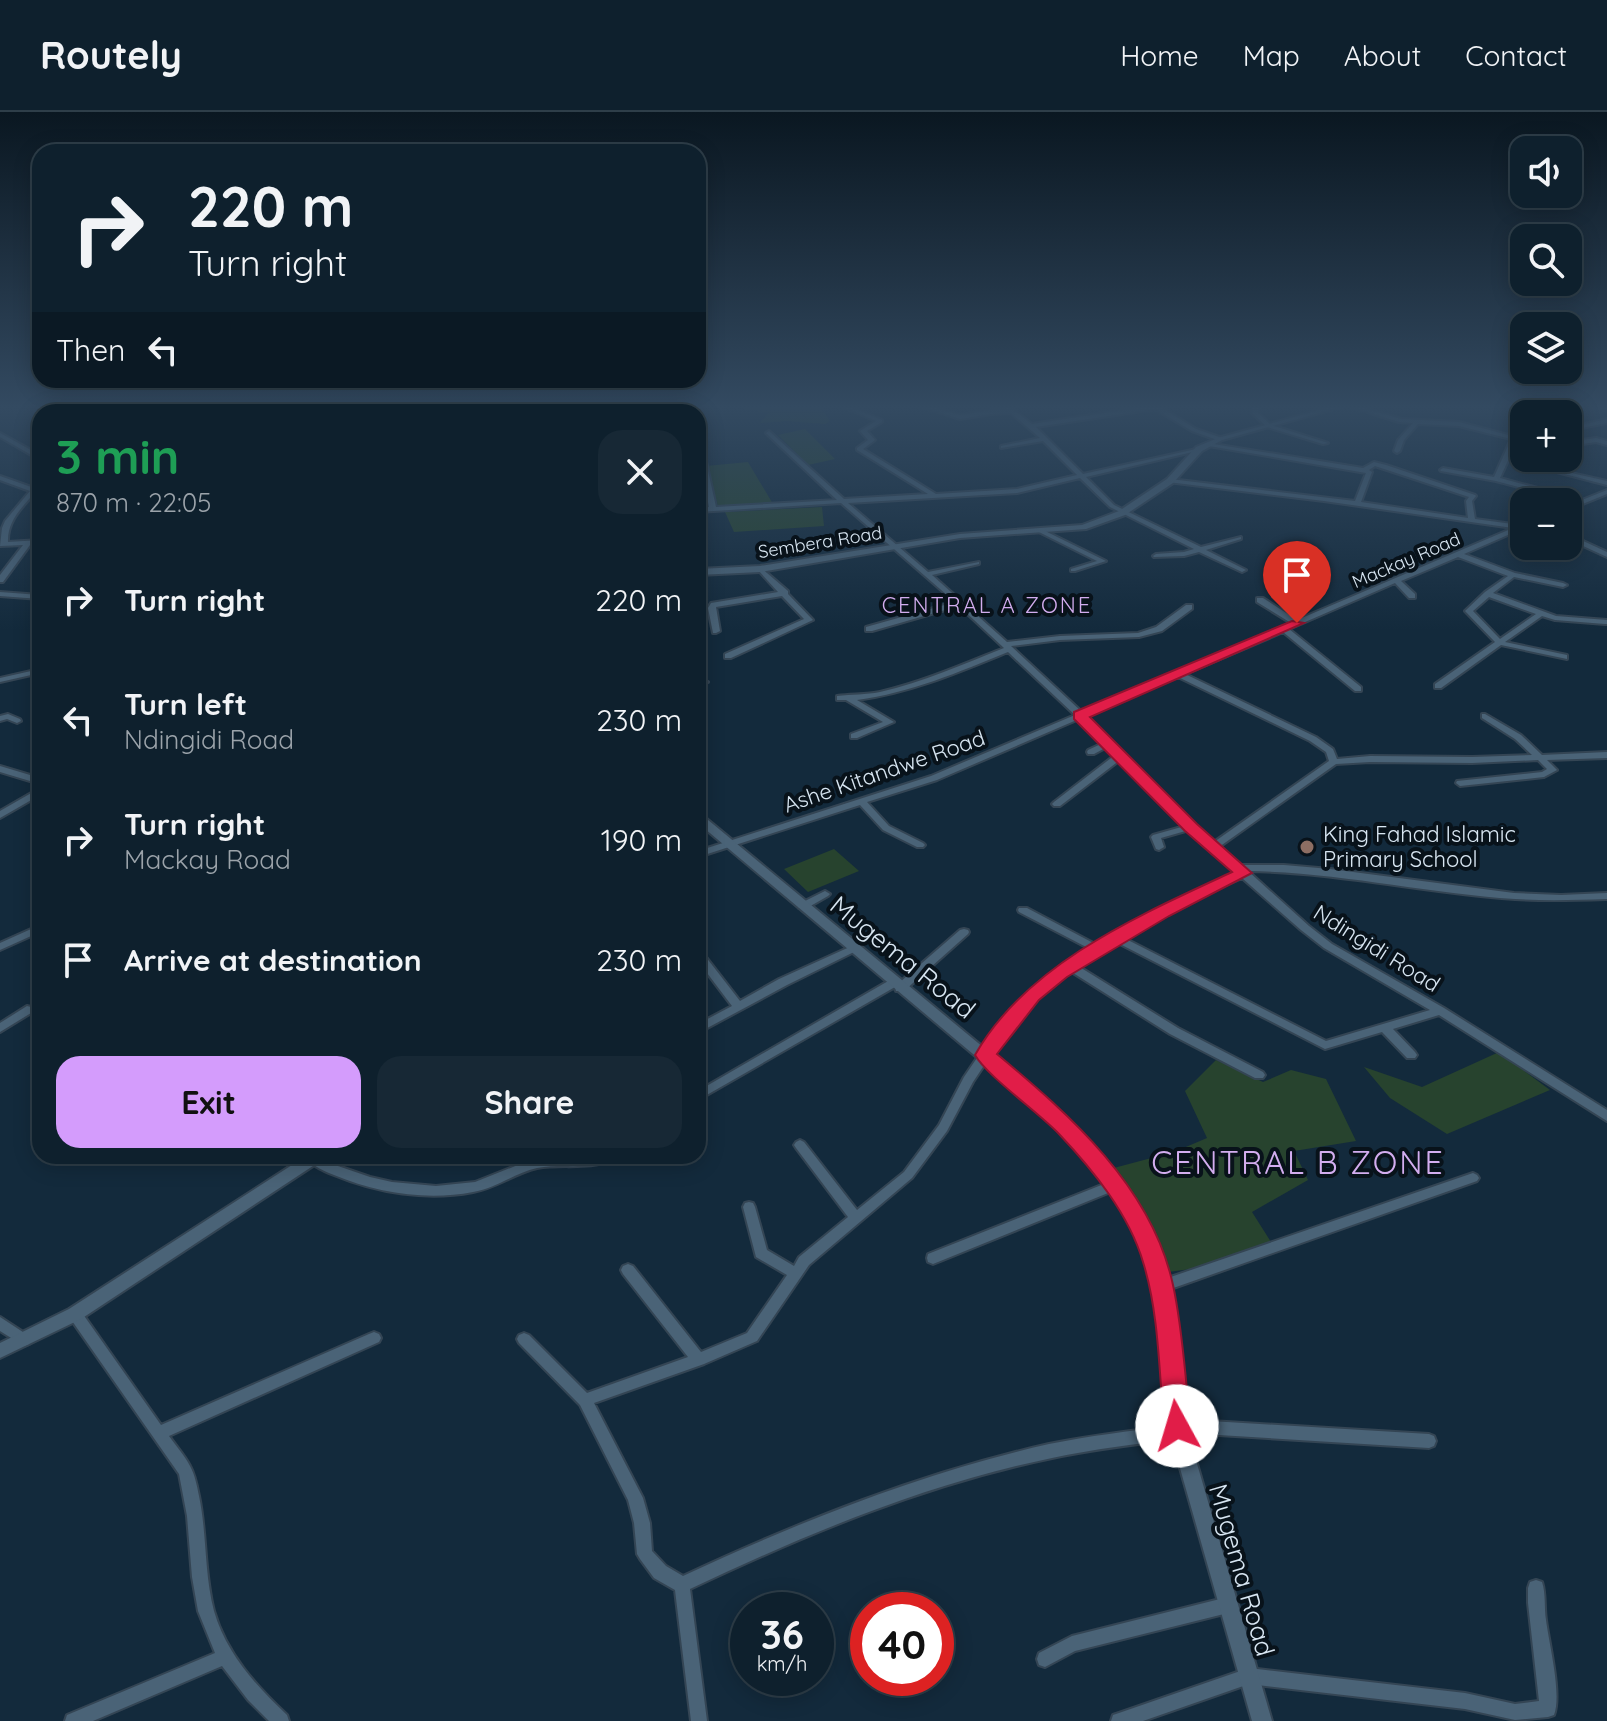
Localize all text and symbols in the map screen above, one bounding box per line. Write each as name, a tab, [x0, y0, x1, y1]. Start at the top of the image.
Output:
text: Routely	[40, 31, 182, 79]
text: Home	[1120, 38, 1199, 73]
text: Map	[1243, 38, 1300, 73]
text: About	[1344, 38, 1421, 73]
text: Contact	[1465, 38, 1567, 73]
map controls	[1510, 136, 1582, 560]
button: sound	[1510, 136, 1582, 208]
text: 220 m	[188, 171, 353, 241]
icon: right	[56, 176, 160, 280]
button: search	[1510, 224, 1582, 296]
text: Turn right	[188, 240, 347, 285]
button: layers	[1510, 312, 1582, 384]
icon: left	[141, 328, 185, 372]
text: Then	[56, 331, 125, 369]
button: +	[1510, 400, 1582, 472]
text: 3 min	[56, 426, 179, 486]
button: close	[598, 430, 682, 514]
text: 870 m · 22:05	[56, 486, 211, 519]
button: −	[1510, 488, 1582, 560]
street label: Sembera Road	[756, 521, 884, 563]
street label: Mackay Road	[1348, 527, 1464, 593]
pin	[1263, 541, 1331, 623]
icon: arrive	[1275, 553, 1319, 597]
icon: right	[56, 578, 100, 622]
text: Turn right	[124, 581, 265, 619]
text: 220 m	[595, 581, 682, 619]
district label: CENTRAL A ZONE	[882, 591, 1092, 619]
text: Turn left	[124, 685, 247, 723]
icon: left	[56, 698, 100, 742]
text: 230 m	[596, 701, 682, 739]
text: Ndingidi Road	[124, 723, 294, 756]
street label: Ashe Kitandwe Road	[779, 723, 989, 819]
text: Turn right	[124, 805, 265, 843]
icon: right	[56, 818, 100, 862]
place label: King Fahad Islamic Primary School	[1323, 820, 1516, 873]
text: 190 m	[601, 821, 682, 859]
marker: King Fahad Islamic Primary School	[1298, 838, 1316, 856]
text: Mackay Road	[124, 843, 291, 876]
street label: Mugema Road	[824, 888, 982, 1026]
street label: Ndingidi Road	[1309, 898, 1445, 998]
icon: arrive	[56, 938, 100, 982]
text: Arrive at destination	[124, 941, 422, 979]
text: 230 m	[596, 941, 682, 979]
button: Exit	[56, 1056, 361, 1148]
button: Share	[377, 1056, 682, 1148]
district label: CENTRAL B ZONE	[1151, 1142, 1445, 1182]
position arrow	[1135, 1384, 1219, 1468]
street label: Mugema Road	[1202, 1480, 1282, 1660]
speed limit sign: 40	[850, 1592, 954, 1696]
text: 36	[760, 1609, 804, 1659]
text: km/h	[757, 1651, 807, 1676]

